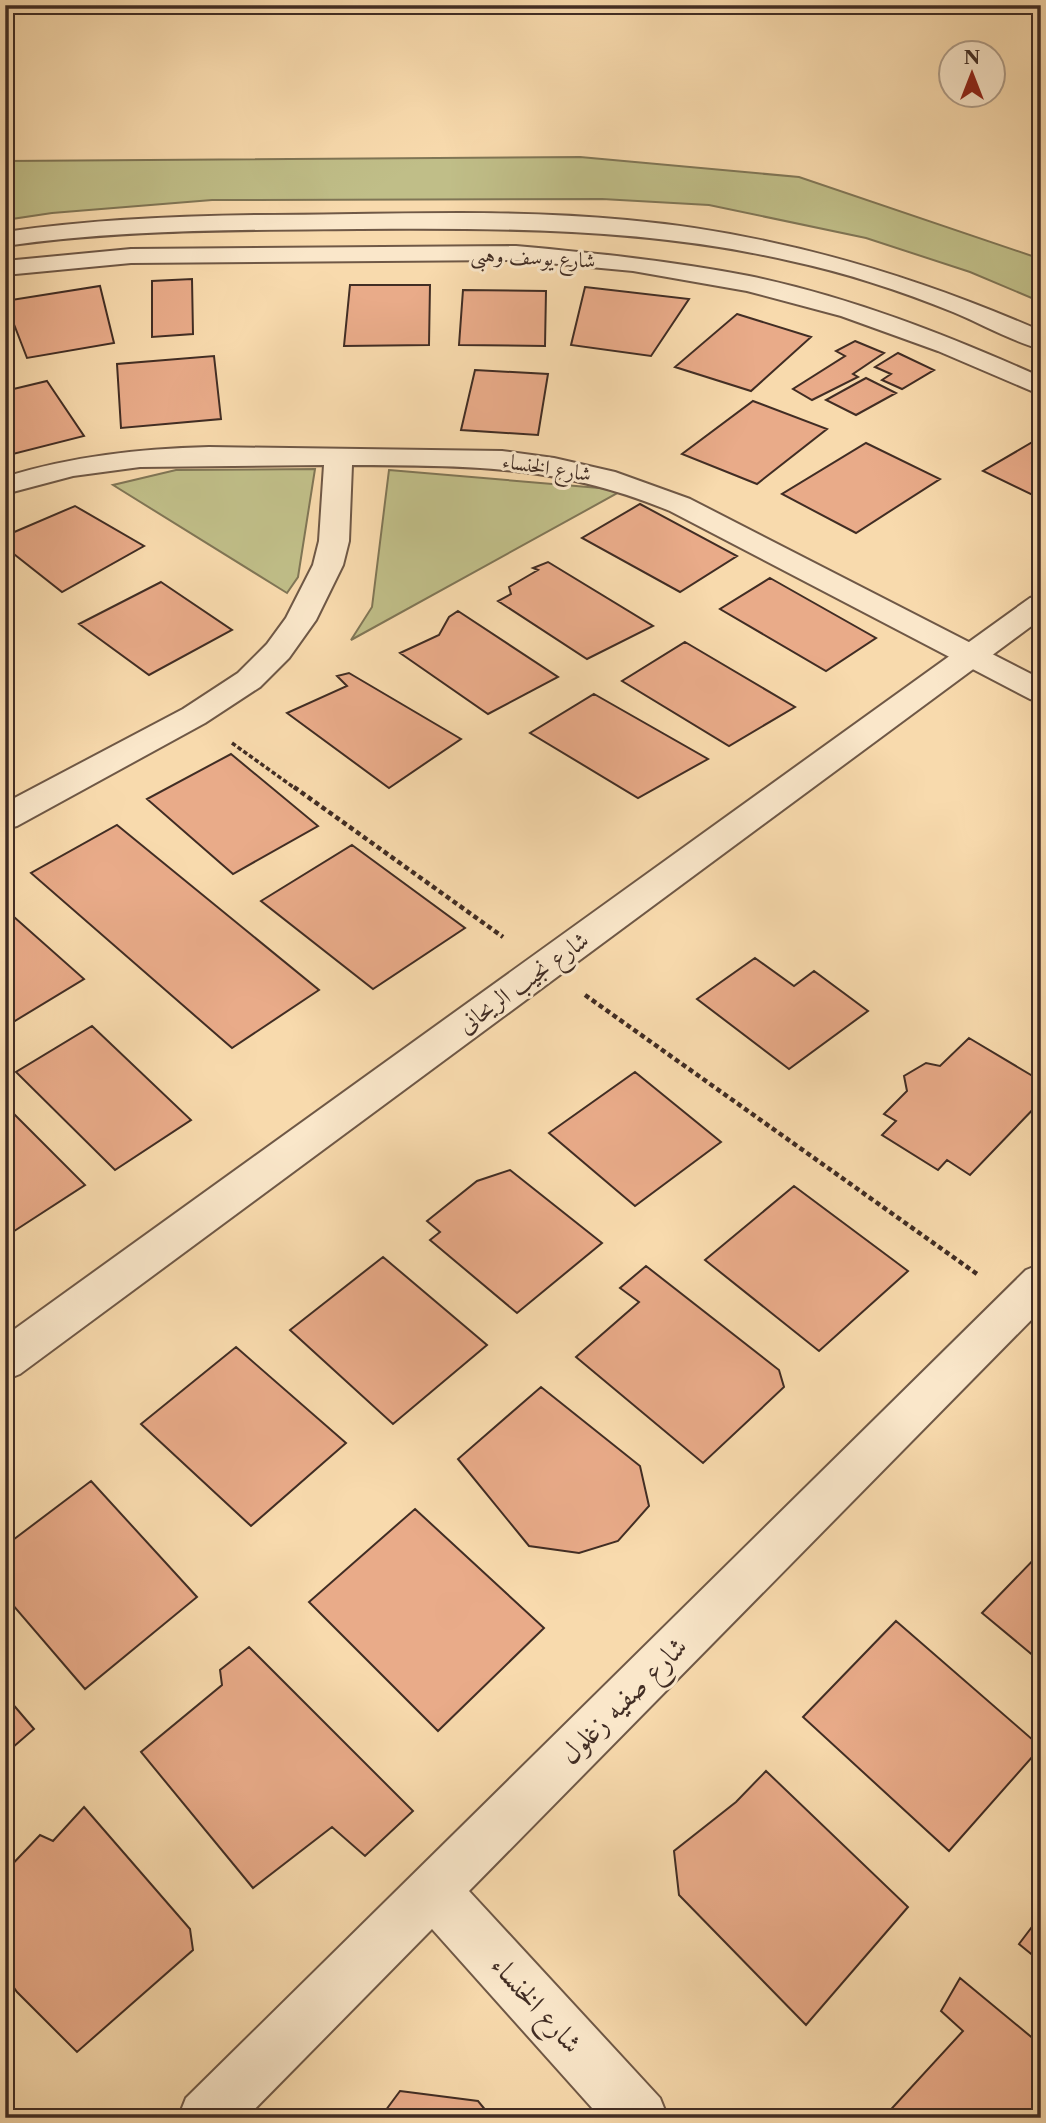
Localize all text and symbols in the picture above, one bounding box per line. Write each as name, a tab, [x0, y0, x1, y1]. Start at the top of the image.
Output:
north arrow	[937, 38, 1007, 108]
text: N	[964, 46, 980, 69]
street label: شارع يوسف وهبى	[470, 241, 596, 279]
street label: شارع الخنساء	[500, 448, 593, 492]
street label: شارع نجيب الريحانى	[452, 925, 598, 1044]
street label: شارع صفيه زغلول	[552, 1629, 699, 1776]
street label: شارع الخنساء	[479, 1948, 590, 2065]

